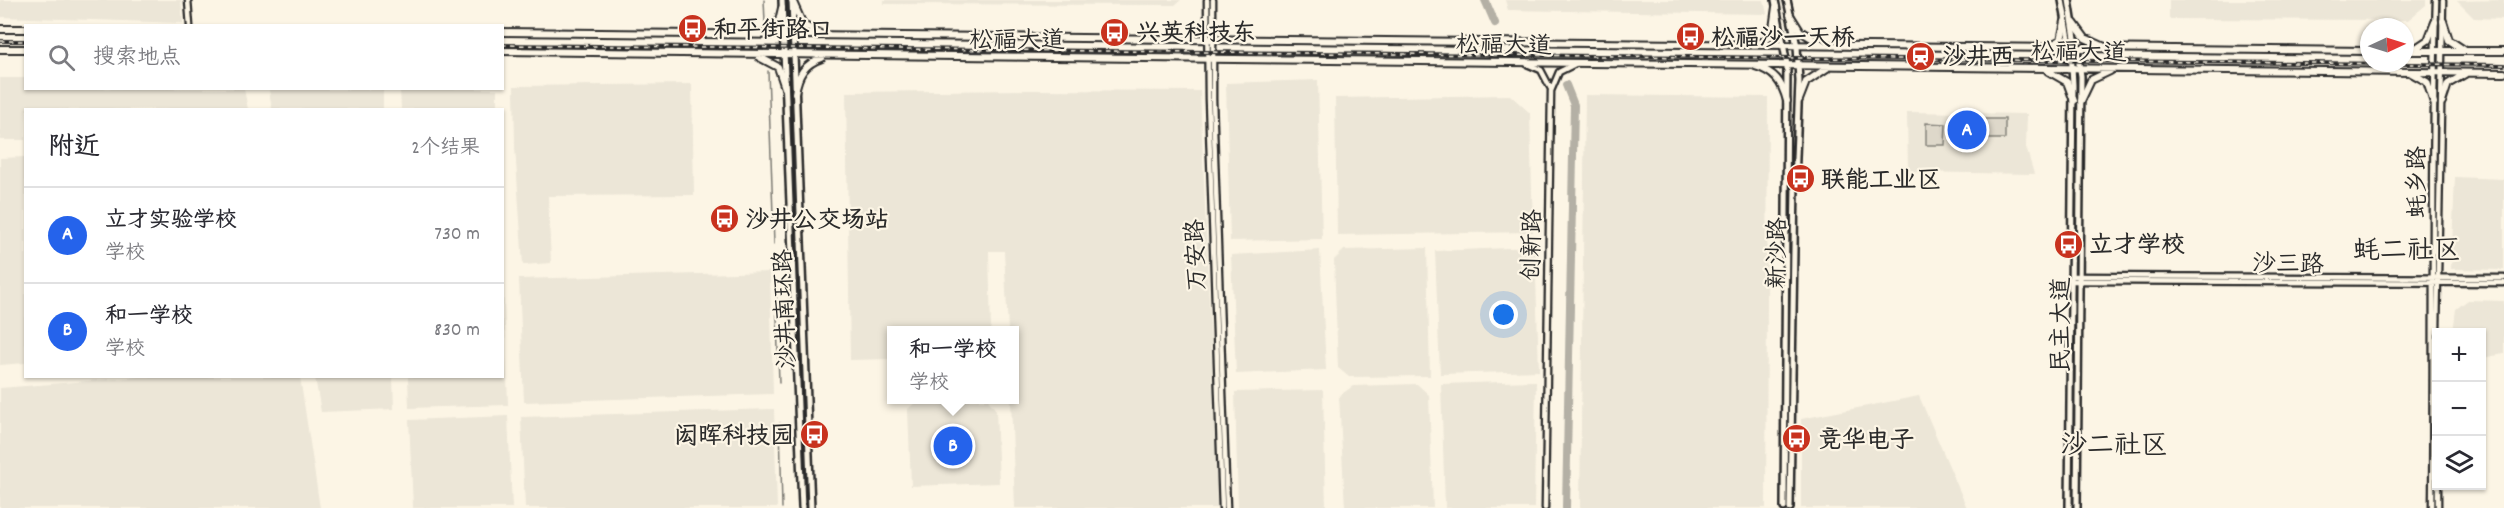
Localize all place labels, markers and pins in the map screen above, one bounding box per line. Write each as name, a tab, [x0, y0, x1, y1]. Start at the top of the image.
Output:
bus stop icon: 和平街路口	[676, 13, 708, 45]
place label: 和平街路口	[713, 15, 833, 49]
bus stop icon: 兴英科技东	[1099, 16, 1131, 48]
place label: 兴英科技东	[1136, 18, 1256, 52]
bus stop icon: 松福沙一天桥	[1674, 21, 1706, 53]
place label: 松福沙一天桥	[1711, 23, 1855, 57]
station icon: 沙井西	[1905, 40, 1937, 72]
place label: 沙井西	[1942, 42, 2014, 76]
pin: A	[1948, 108, 1986, 152]
bus stop icon: 联能工业区	[1784, 163, 1816, 195]
place label: 联能工业区	[1821, 165, 1941, 199]
bus stop icon: 沙井公交场站	[708, 203, 740, 235]
place label: 沙井公交场站	[745, 205, 889, 239]
bus stop icon: 立才学校	[2052, 228, 2084, 260]
place label: 立才学校	[2089, 230, 2185, 264]
bus stop icon: 闳晖科技园	[799, 419, 831, 451]
place label: 闳晖科技园	[674, 421, 794, 455]
bus stop icon: 竞华电子	[1781, 423, 1813, 455]
pin: B	[934, 424, 972, 468]
place label: 竞华电子	[1818, 425, 1914, 459]

